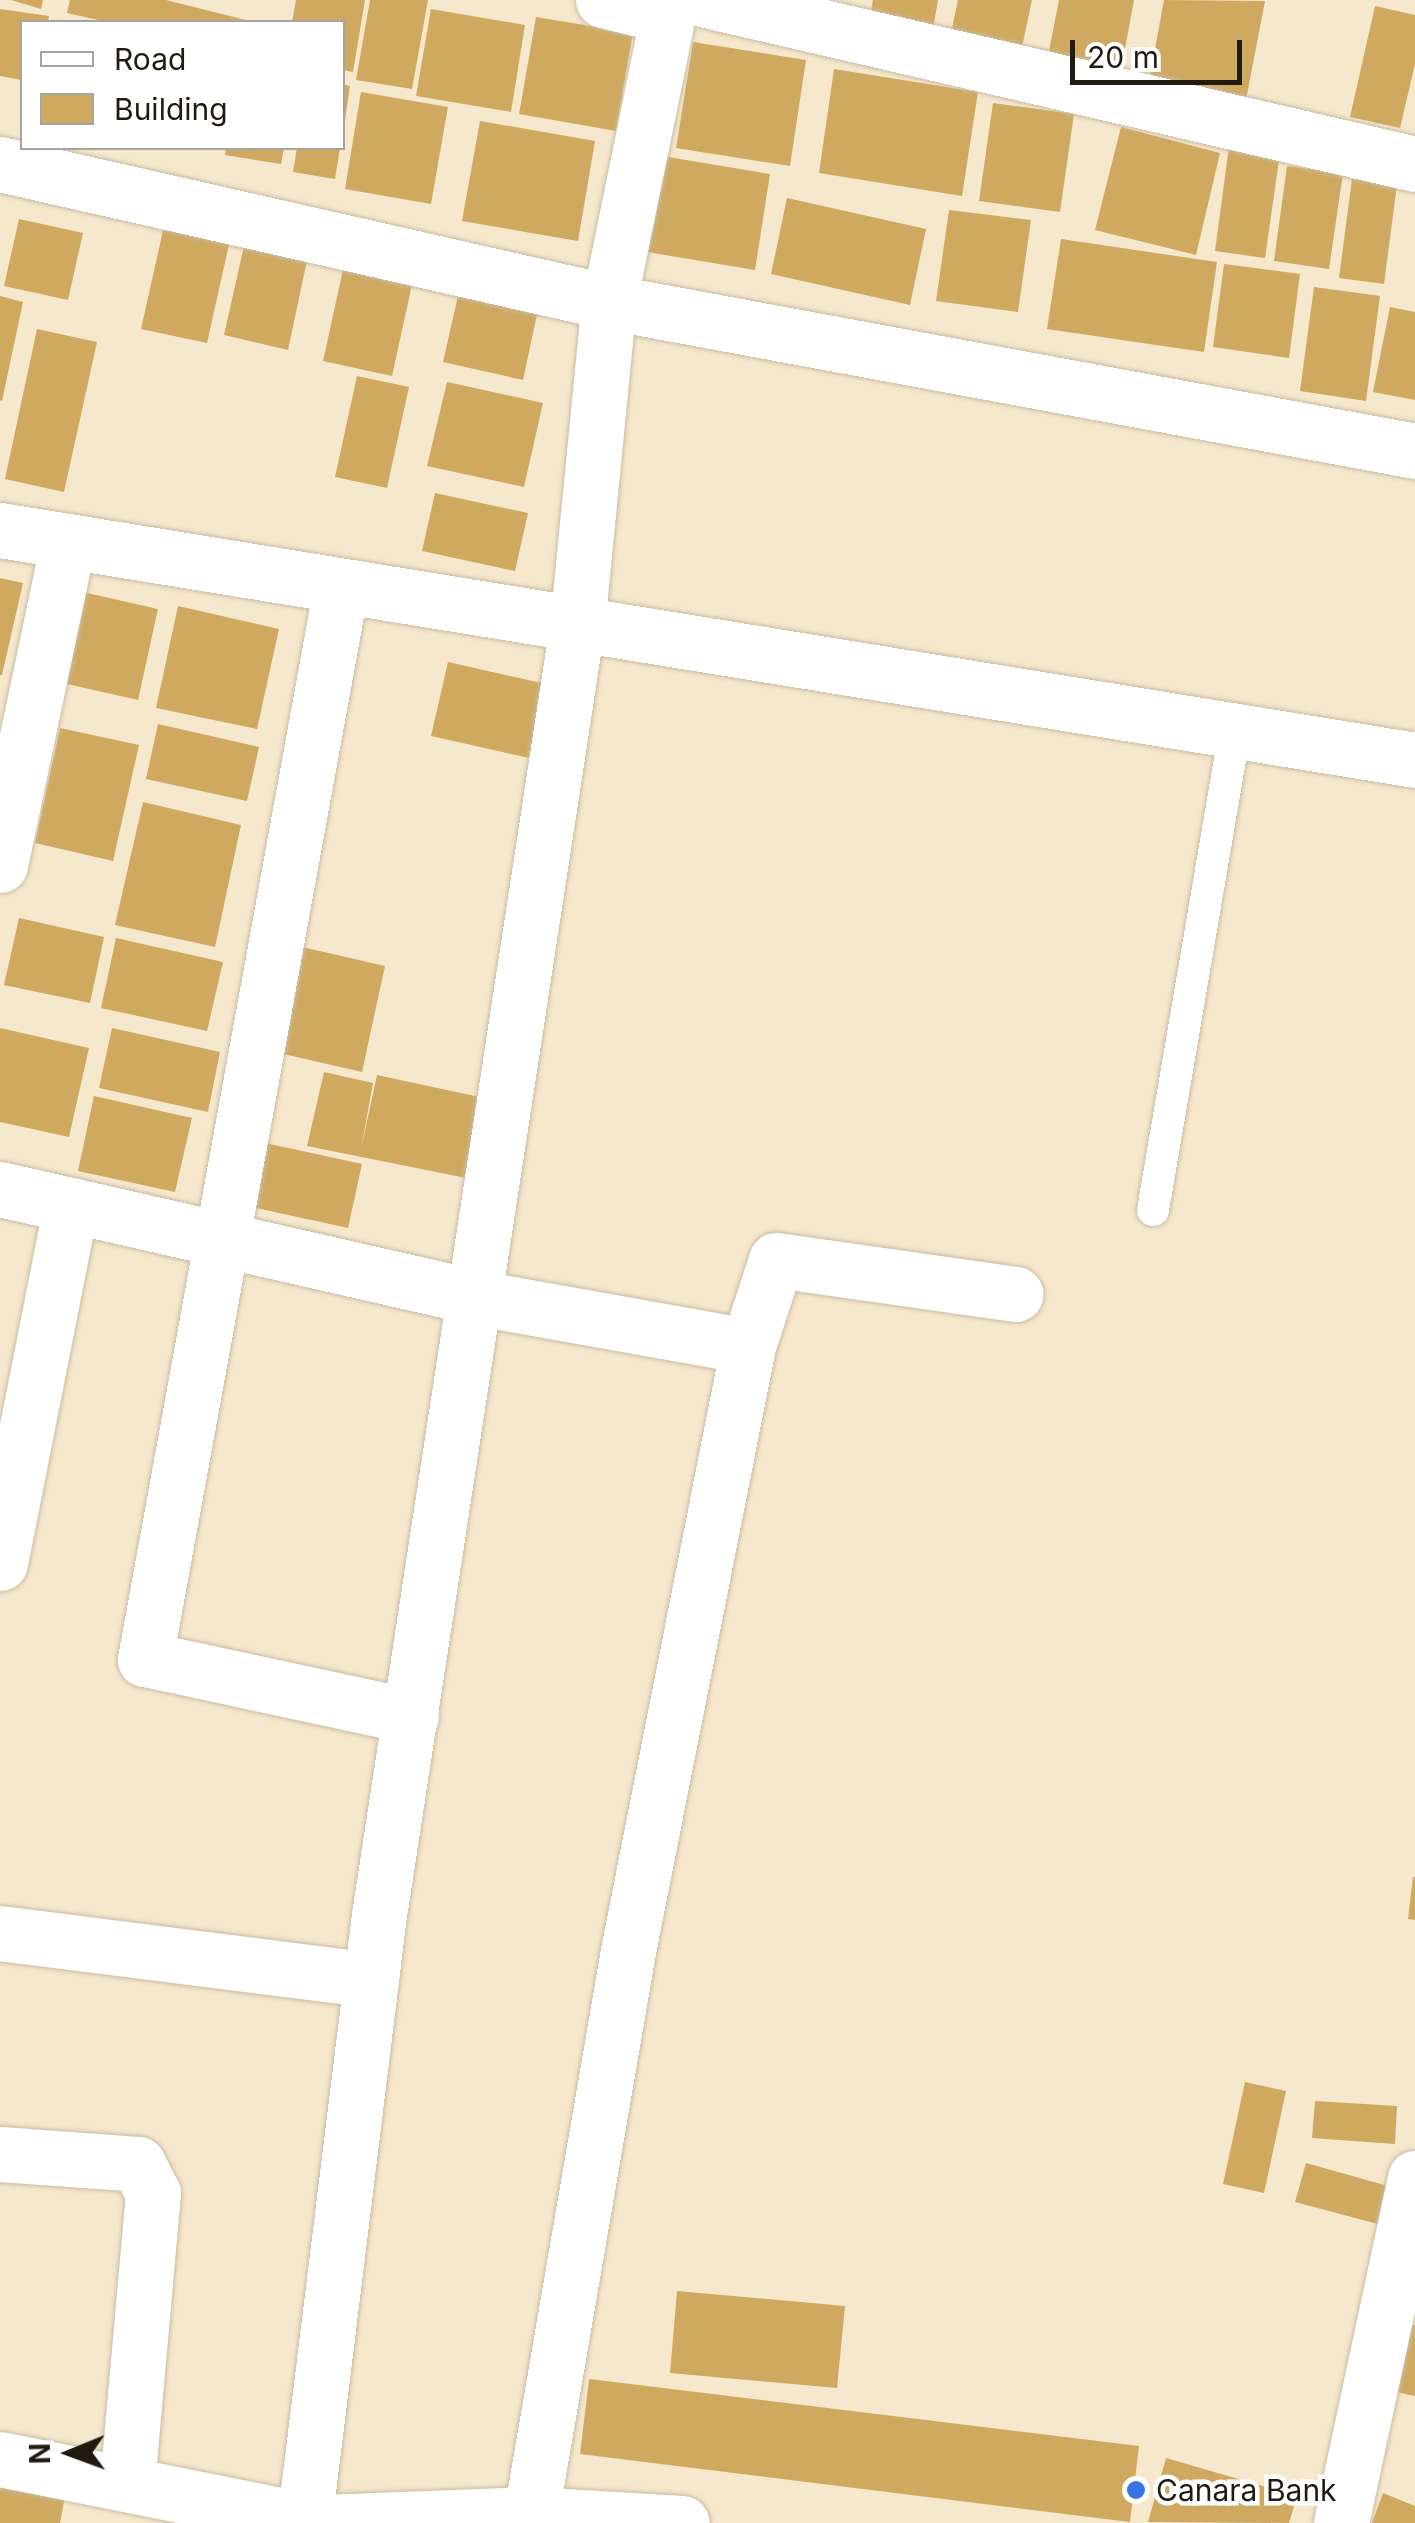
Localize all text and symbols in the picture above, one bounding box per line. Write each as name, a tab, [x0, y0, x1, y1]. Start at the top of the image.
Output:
legend	[20, 20, 345, 150]
scale bar	[1075, 20, 1248, 82]
text: 20 m	[1087, 39, 1159, 75]
text: Road	[114, 41, 186, 77]
text: Building	[114, 91, 228, 127]
north arrow	[20, 2403, 120, 2503]
text: N	[23, 2443, 57, 2464]
place label: Canara Bank	[1156, 2472, 1337, 2508]
marker: Canara Bank	[1125, 2479, 1147, 2501]

